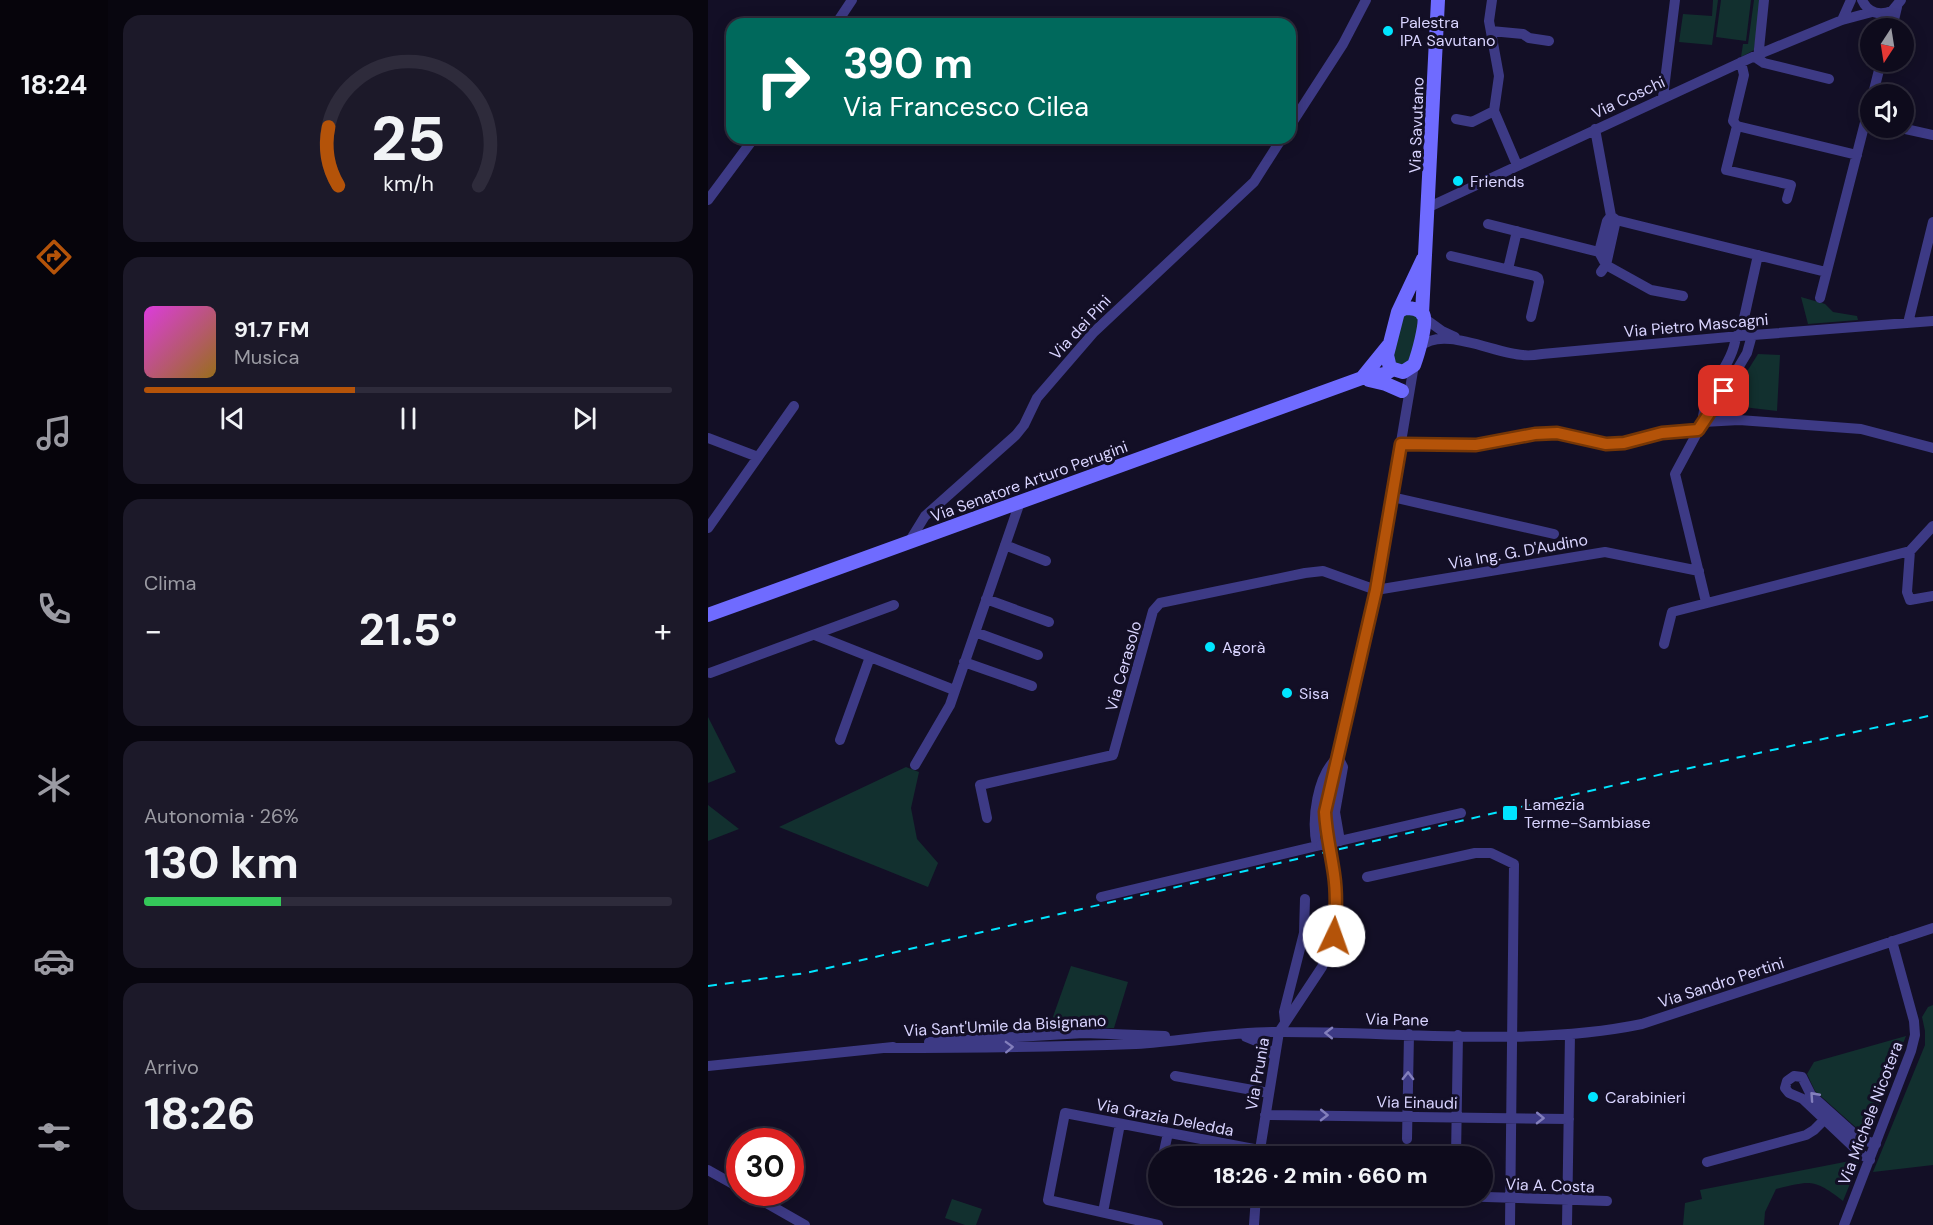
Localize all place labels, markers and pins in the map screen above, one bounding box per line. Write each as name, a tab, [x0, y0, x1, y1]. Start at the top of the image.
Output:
place label: Palestra IPA Savutano	[1400, 12, 1495, 51]
marker: Palestra IPA Savutano	[1381, 24, 1395, 38]
place label: Friends	[1470, 171, 1525, 192]
marker: Friends	[1451, 174, 1465, 188]
pin	[1698, 365, 1749, 416]
place label: Agorà	[1222, 637, 1265, 658]
marker: Agorà	[1203, 640, 1217, 654]
place label: Sisa	[1299, 683, 1329, 704]
marker: Sisa	[1280, 686, 1294, 700]
place label: Lamezia Terme-Sambiase	[1524, 794, 1650, 833]
marker: Lamezia Terme-Sambiase	[1501, 804, 1519, 822]
place label: Carabinieri	[1605, 1087, 1686, 1108]
marker: Carabinieri	[1586, 1090, 1600, 1104]

